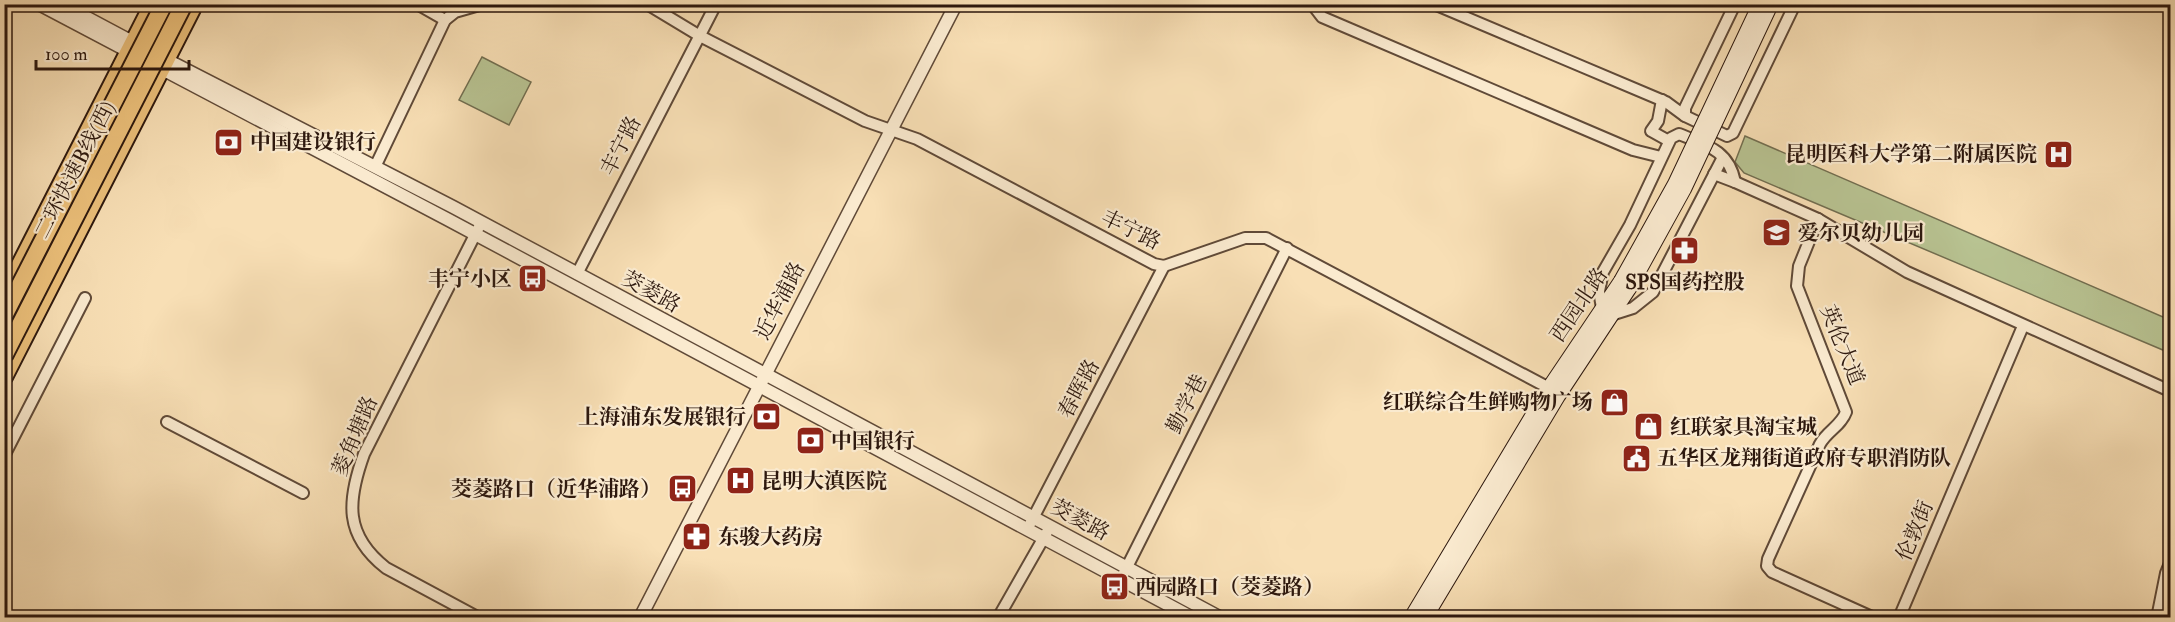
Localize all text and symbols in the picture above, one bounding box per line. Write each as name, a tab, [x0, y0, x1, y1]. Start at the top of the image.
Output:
scale bar	[36, 33, 189, 71]
text: 100 m	[45, 43, 88, 66]
street label: 二环快速B线(西)	[29, 97, 121, 243]
street label: 丰宁路	[595, 112, 647, 180]
bank icon: 中国建设银行	[213, 126, 245, 158]
place label: 中国建设银行	[250, 129, 376, 156]
hospital icon: 昆明医科大学第二附属医院	[2042, 138, 2074, 170]
place label: 昆明医科大学第二附属医院	[1785, 141, 2037, 168]
street label: 丰宁路	[1097, 204, 1165, 256]
school or university icon: 爱尔贝幼儿园	[1761, 217, 1793, 249]
place label: 爱尔贝幼儿园	[1798, 220, 1924, 247]
pharmacy icon: SPS国药控股	[1669, 235, 1701, 267]
street label: 近华浦路	[749, 257, 811, 345]
bus stop icon: 丰宁小区	[517, 263, 549, 295]
street label: 西园北路	[1544, 263, 1614, 347]
street label: 茭菱路	[617, 265, 685, 319]
place label: 丰宁小区	[428, 266, 512, 293]
place label: SPS国药控股	[1625, 269, 1745, 296]
street label: 英伦大道	[1814, 301, 1870, 389]
street label: 春晖路	[1052, 355, 1106, 423]
street label: 勤学巷	[1161, 370, 1213, 438]
shop icon: 红联综合生鲜购物广场	[1598, 386, 1630, 418]
place label: 红联综合生鲜购物广场	[1383, 389, 1593, 416]
street label: 菱角塘路	[326, 392, 384, 480]
bank icon: 上海浦东发展银行	[751, 401, 783, 433]
place label: 上海浦东发展银行	[578, 404, 746, 431]
shop icon: 红联家具淘宝城	[1633, 411, 1665, 443]
place label: 红联家具淘宝城	[1670, 414, 1817, 441]
bank icon: 中国银行	[794, 425, 826, 457]
place label: 中国银行	[831, 428, 915, 455]
public building icon: 五华区龙翔街道政府专职消防队	[1620, 442, 1652, 474]
place label: 五华区龙翔街道政府专职消防队	[1657, 445, 1951, 472]
hospital icon: 昆明大滇医院	[724, 465, 756, 497]
place label: 昆明大滇医院	[761, 468, 887, 495]
bus stop icon: 茭菱路口（近华浦路）	[666, 473, 698, 505]
place label: 茭菱路口（近华浦路）	[451, 476, 661, 503]
street label: 茭菱路	[1046, 493, 1114, 547]
street label: 伦敦街	[1890, 497, 1940, 565]
pharmacy icon: 东骏大药房	[681, 521, 713, 553]
place label: 东骏大药房	[718, 524, 823, 551]
bus stop icon: 西园路口（茭菱路）	[1098, 571, 1130, 603]
place label: 西园路口（茭菱路）	[1135, 574, 1324, 601]

